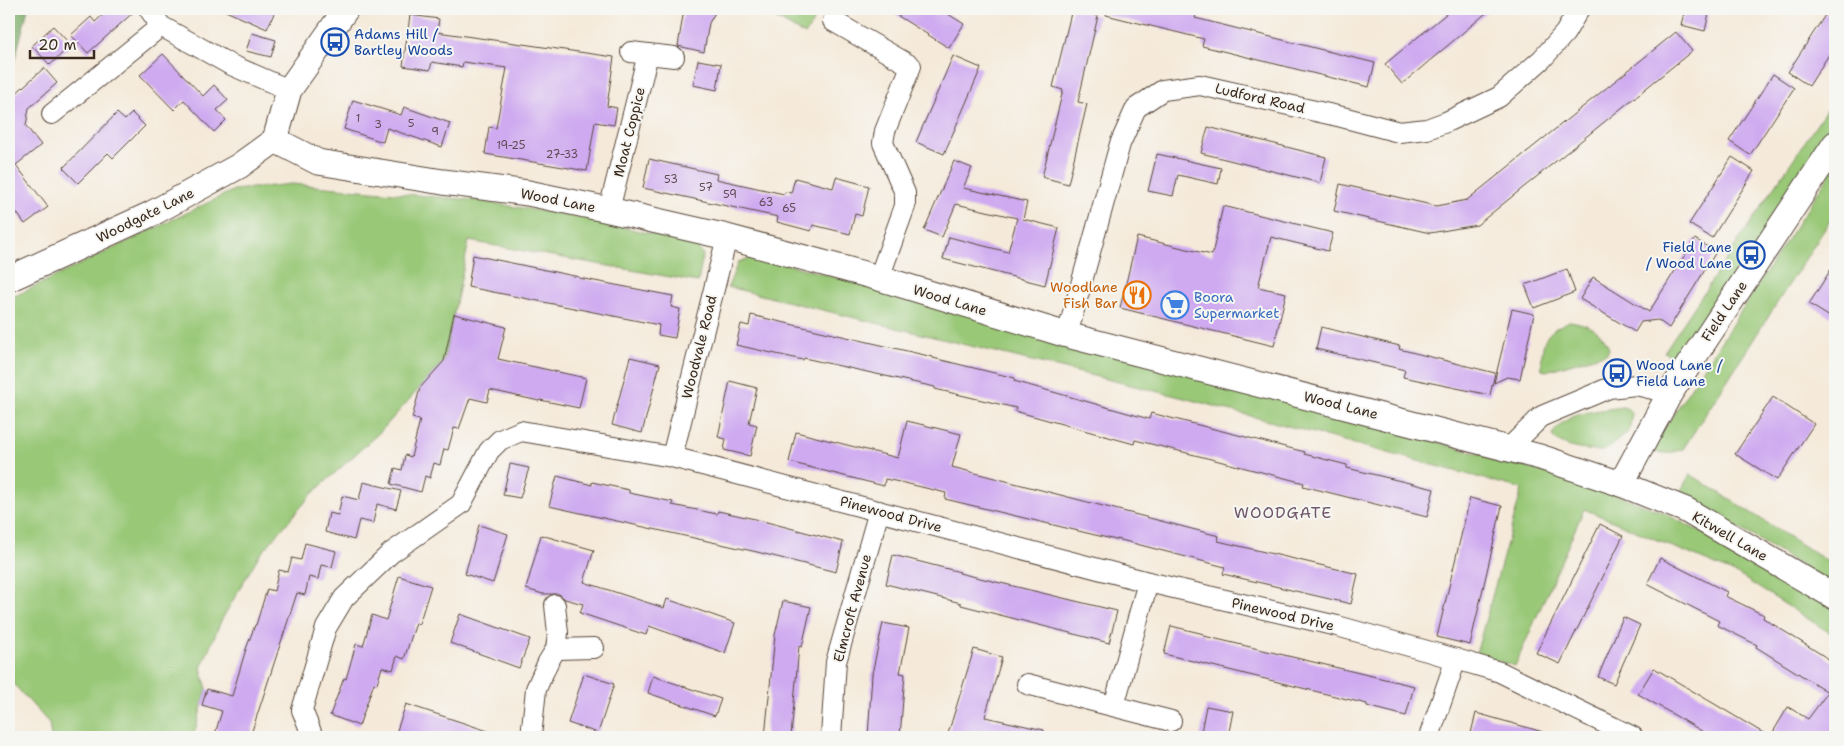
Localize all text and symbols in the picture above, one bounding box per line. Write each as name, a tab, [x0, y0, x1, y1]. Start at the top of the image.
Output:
place label: Adams Hill / Bartley Woods	[354, 25, 453, 59]
bus stop icon: Adams Hill / Bartley Woods	[320, 27, 350, 57]
scale bar	[30, 28, 94, 60]
text: 20 m	[38, 35, 77, 55]
street label: Ludford Road	[1213, 79, 1307, 117]
street label: Moat Coppice	[609, 85, 649, 179]
house number: 1	[356, 111, 360, 126]
house number: 5	[408, 116, 415, 131]
house number: 3	[374, 117, 382, 132]
house number: 9	[431, 124, 439, 139]
house number: 19-25	[496, 138, 526, 153]
house number: 27-33	[546, 147, 578, 162]
house number: 53	[664, 172, 678, 187]
house number: 57	[699, 180, 713, 195]
street label: Woodgate Lane	[93, 183, 197, 246]
street label: Wood Lane	[519, 184, 597, 216]
house number: 59	[723, 187, 737, 202]
house number: 63	[759, 195, 773, 210]
house number: 65	[782, 201, 796, 216]
place label: Field Lane / Wood Lane	[1646, 238, 1732, 272]
bus stop icon: Field Lane / Wood Lane	[1736, 240, 1766, 270]
street label: Field Lane	[1697, 277, 1751, 345]
place label: Woodlane Fish Bar	[1050, 278, 1118, 312]
street label: Wood Lane	[911, 280, 989, 320]
restaurant icon: Woodlane Fish Bar	[1122, 280, 1152, 310]
place label: Boora Supermarket	[1194, 288, 1279, 322]
supermarket icon: Boora Supermarket	[1160, 290, 1190, 320]
street label: Woodvale Road	[677, 293, 721, 401]
place label: Wood Lane / Field Lane	[1636, 356, 1723, 390]
bus stop icon: Wood Lane / Field Lane	[1602, 358, 1632, 388]
street label: Wood Lane	[1302, 387, 1380, 423]
street label: Pinewood Drive	[838, 492, 944, 536]
district label: WOODGATE	[1234, 502, 1332, 523]
street label: Kitwell Lane	[1689, 507, 1771, 565]
street label: Elmcroft Avenue	[829, 552, 875, 664]
street label: Pinewood Drive	[1230, 593, 1336, 635]

